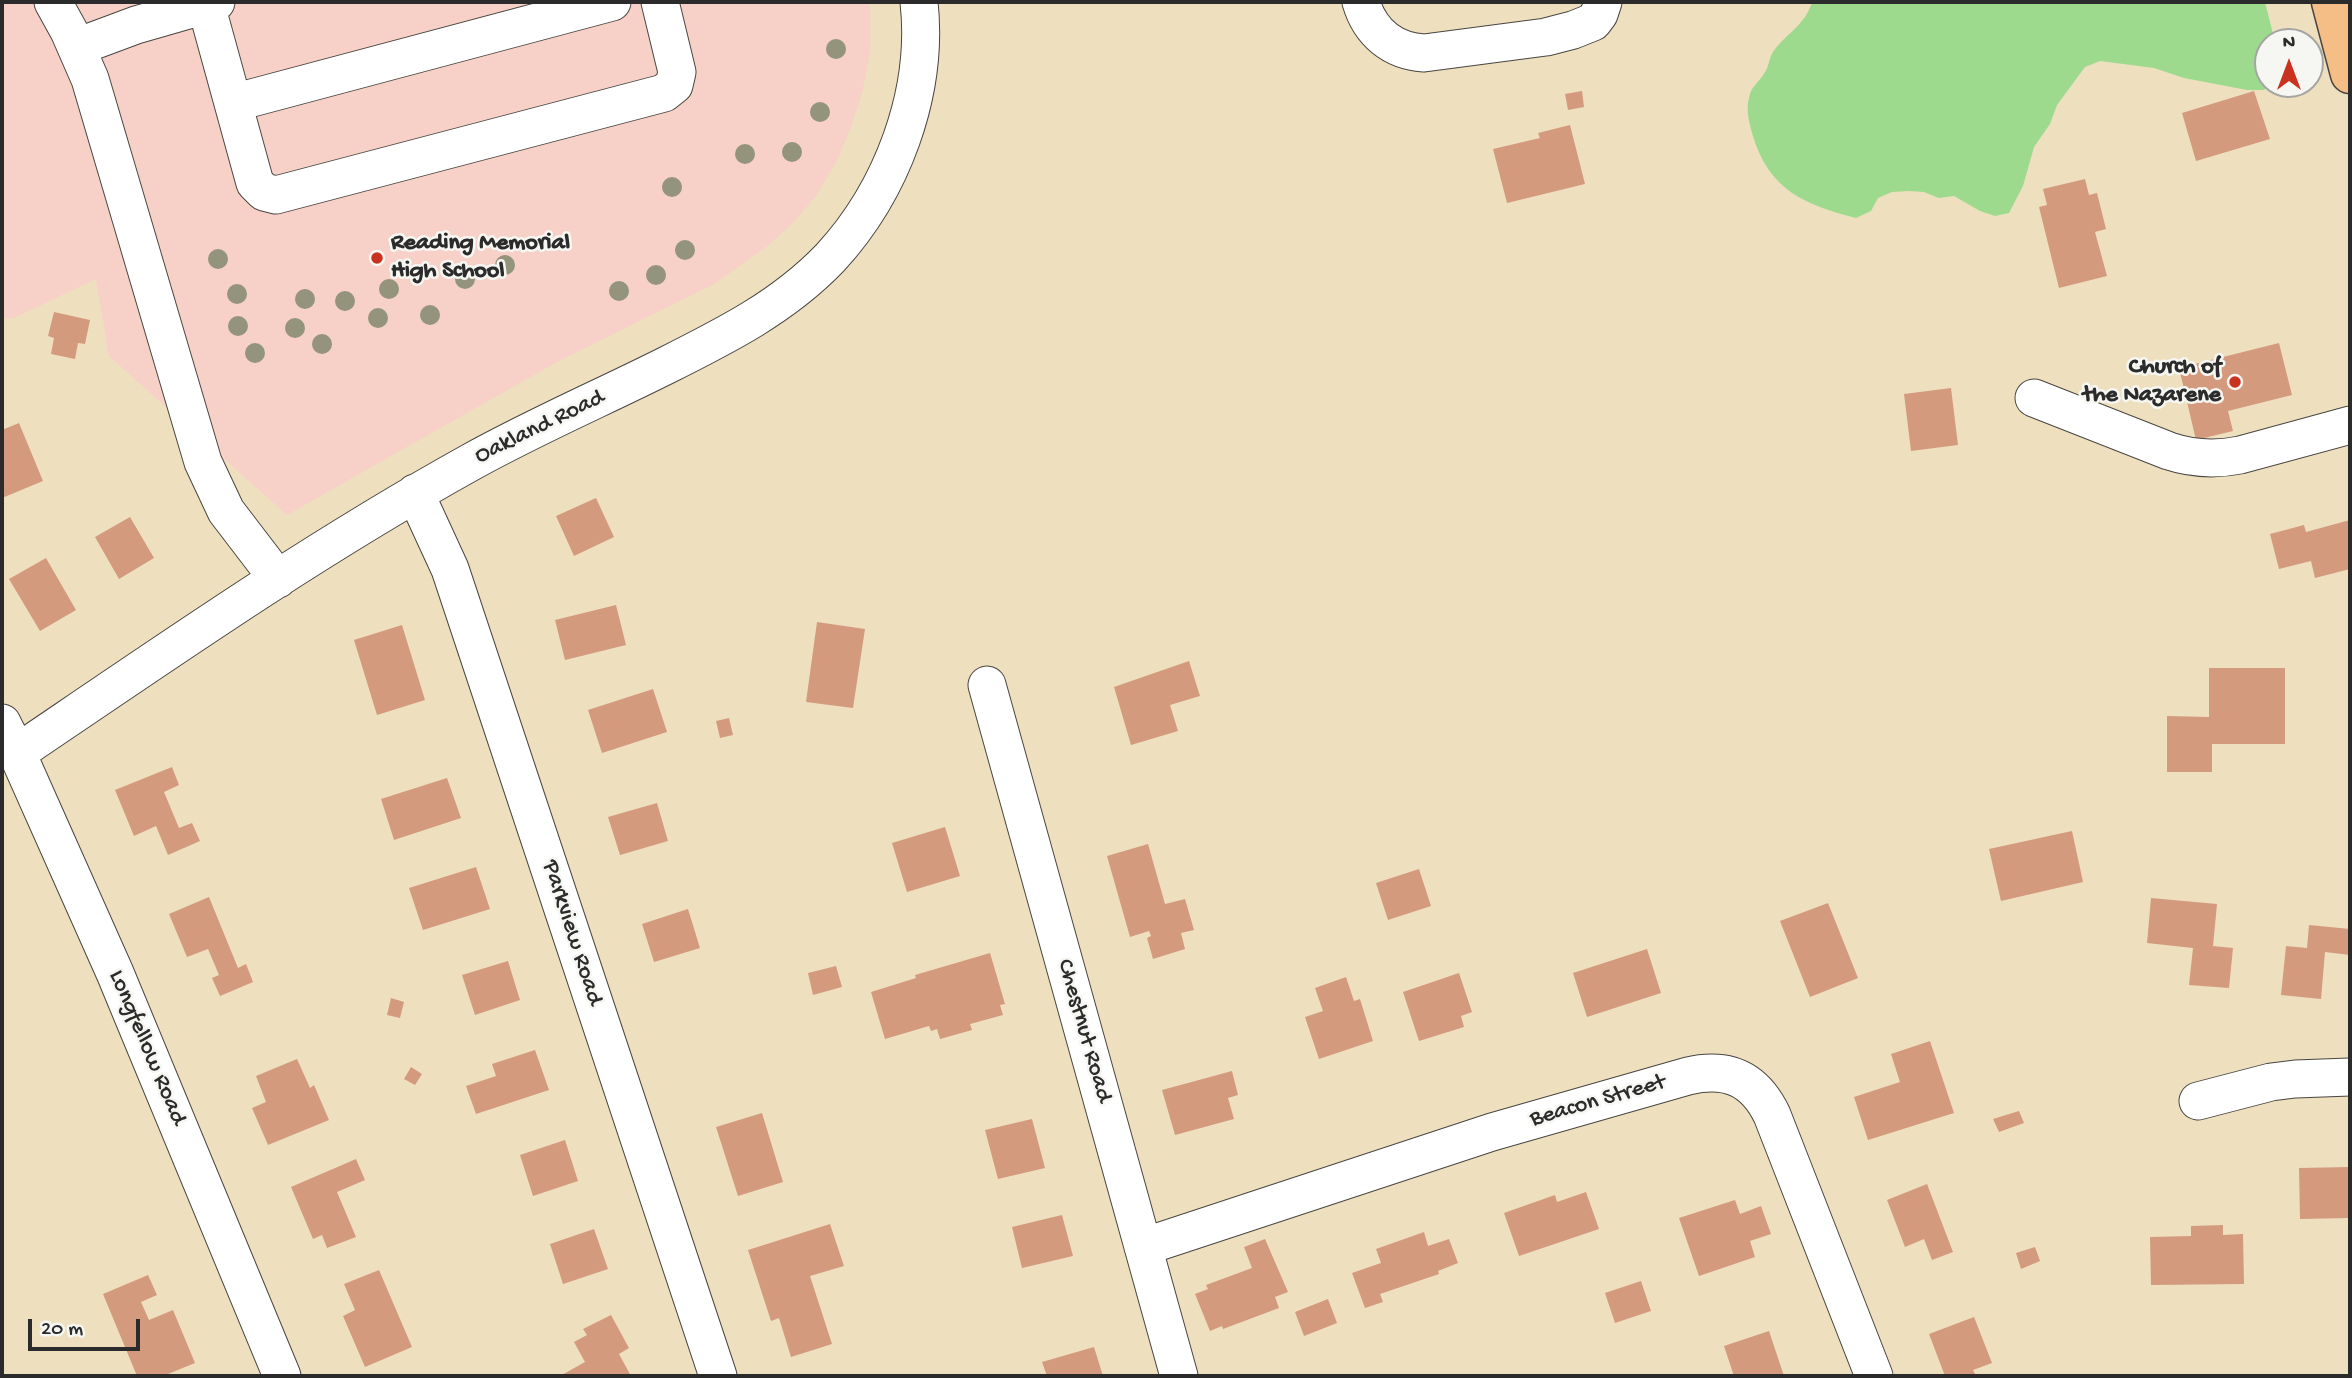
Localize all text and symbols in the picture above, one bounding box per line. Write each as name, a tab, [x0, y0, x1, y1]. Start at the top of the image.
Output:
north arrow	[2254, 28, 2324, 98]
text: N	[2283, 32, 2295, 55]
place label: Reading Memorial High School	[391, 230, 570, 286]
marker: Reading Memorial High School	[369, 250, 385, 266]
place label: Church of the Nazarene	[2083, 354, 2221, 410]
marker: Church of the Nazarene	[2227, 374, 2243, 390]
street label: Oakland Road	[470, 384, 610, 472]
street label: Parkview Road	[534, 857, 608, 1009]
street label: Chestnut Road	[1049, 956, 1117, 1106]
street label: Longfellow Road	[100, 966, 192, 1130]
street label: Beacon Street	[1527, 1069, 1669, 1135]
scale bar	[32, 1304, 144, 1348]
text: 20 m	[41, 1318, 83, 1343]

